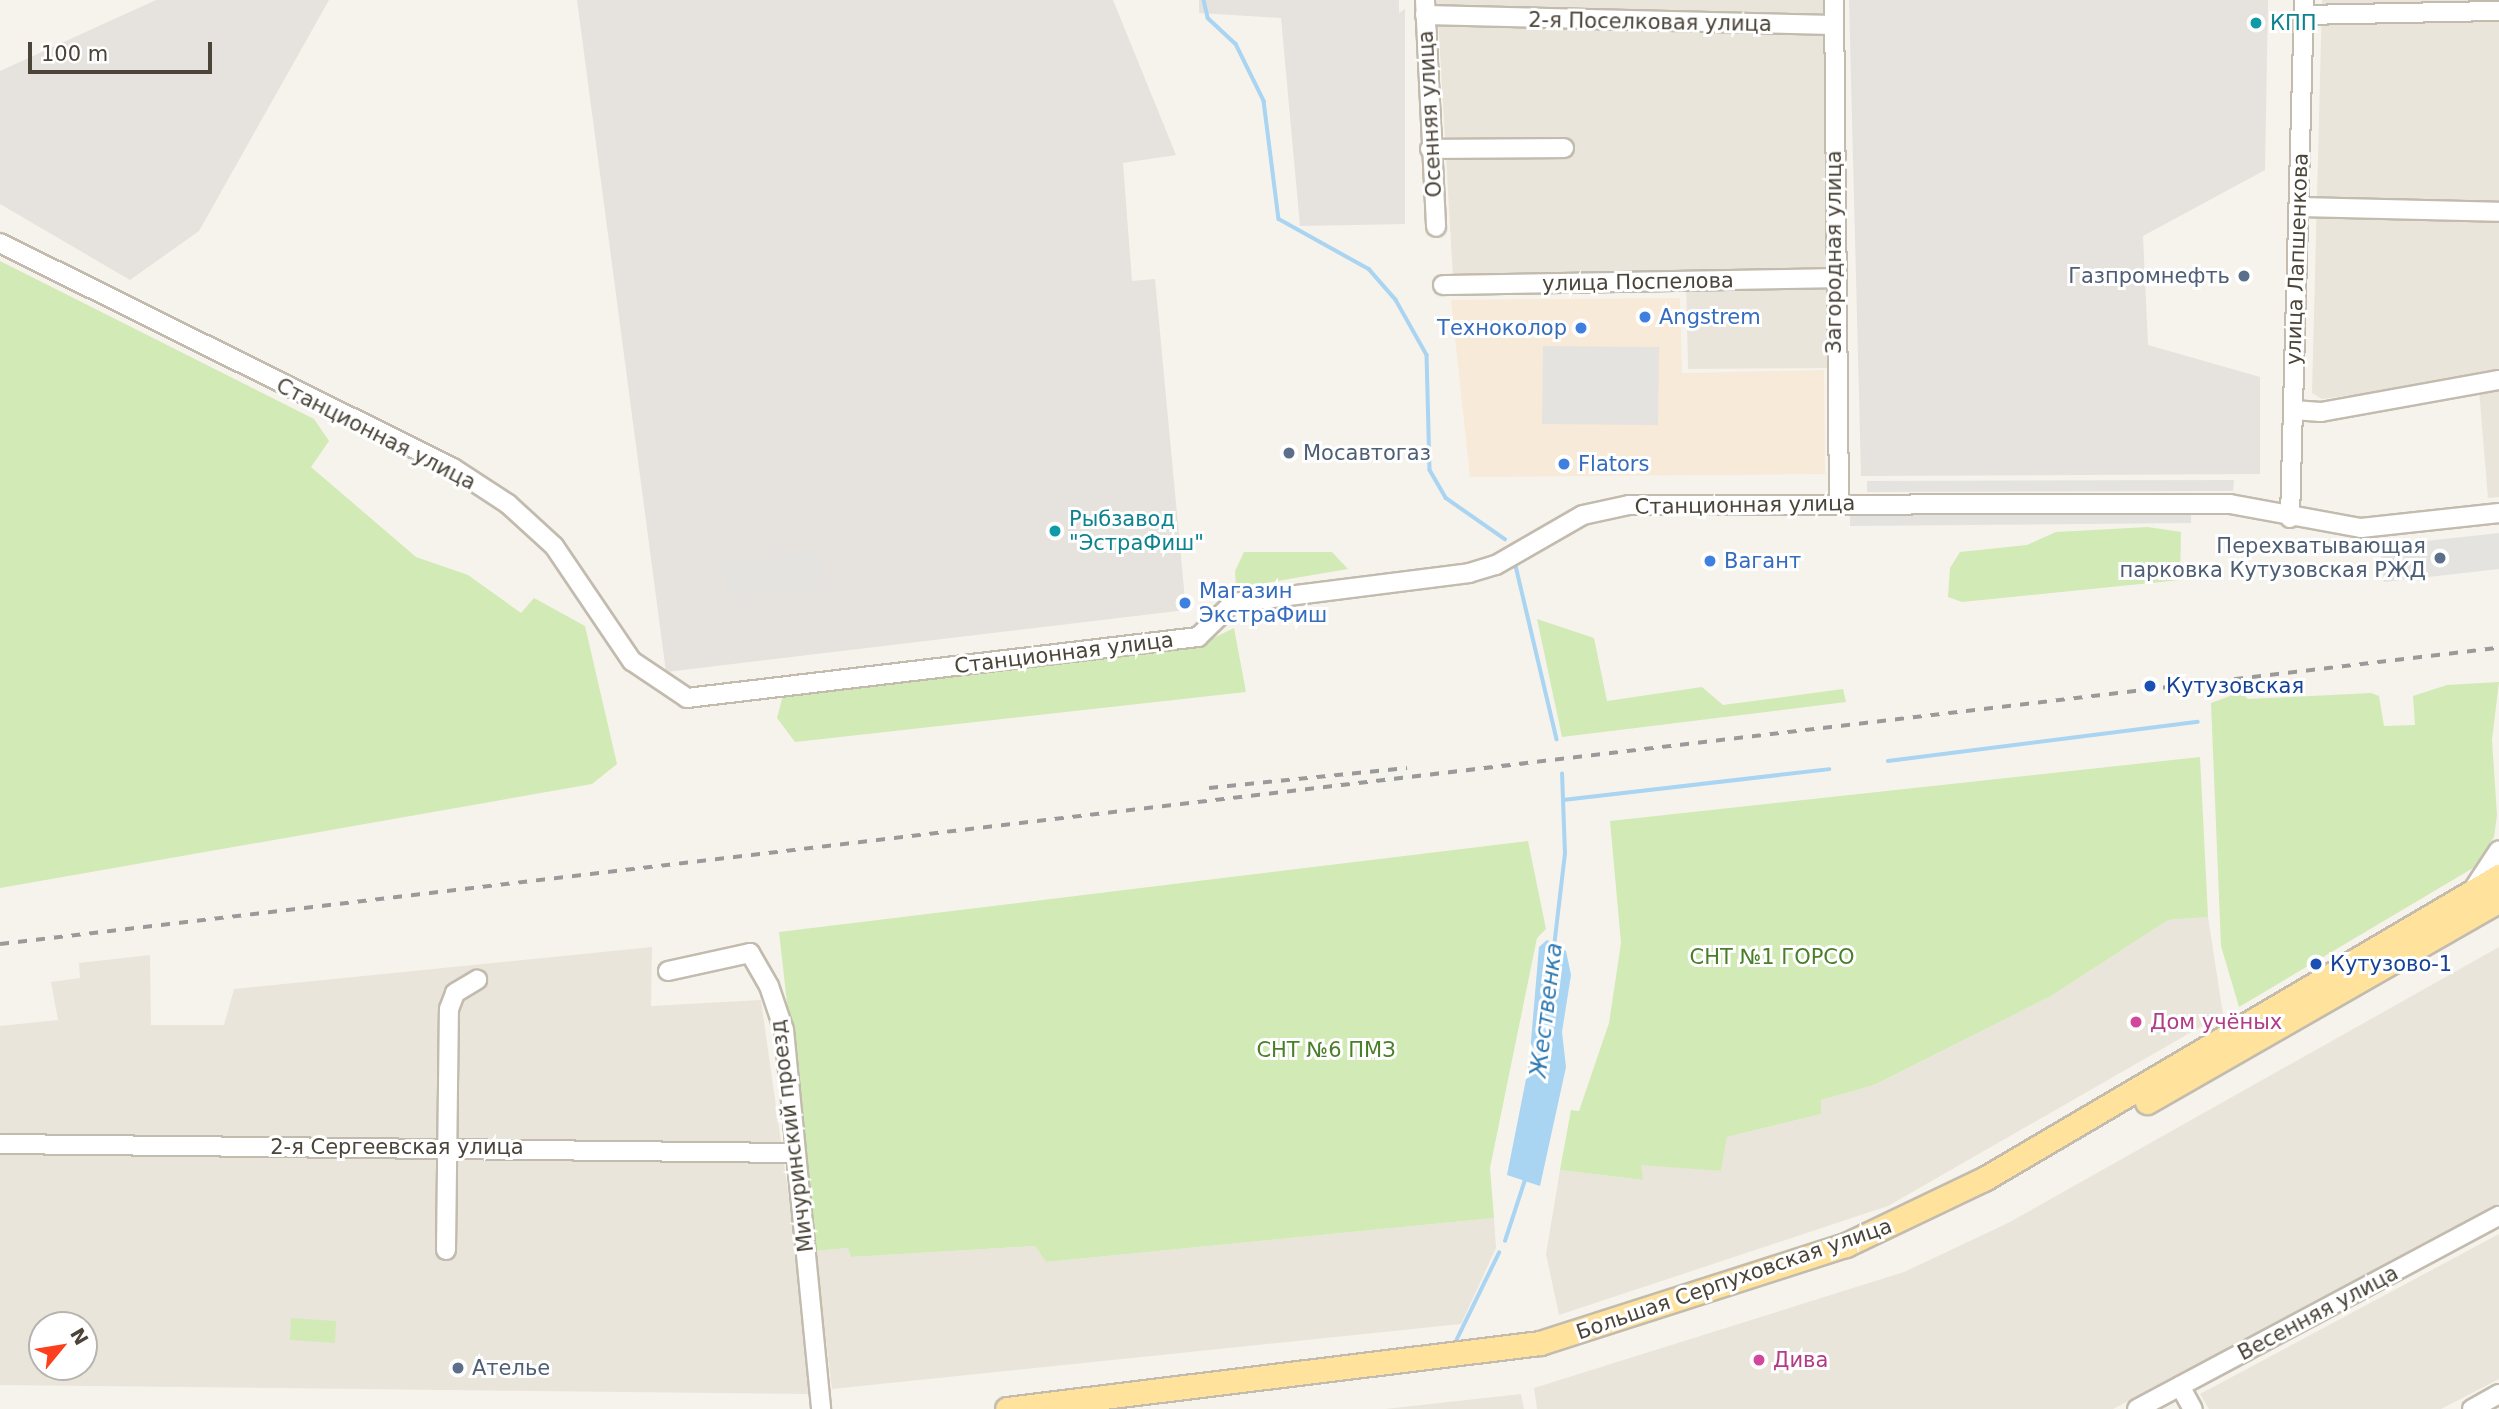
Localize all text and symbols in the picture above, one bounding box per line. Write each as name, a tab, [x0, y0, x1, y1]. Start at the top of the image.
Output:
street label: 2-я Поселковая улица	[1528, 7, 1772, 37]
place label: КПП	[2270, 10, 2316, 36]
marker: КПП	[2248, 15, 2264, 31]
scale bar	[32, 28, 215, 72]
street label: Осенняя улица	[1413, 30, 1447, 198]
text: 100 m	[41, 42, 108, 66]
street label: Загородная улица	[1821, 150, 1847, 354]
street label: улица Лапшенкова	[2281, 152, 2313, 366]
place label: Газпромнефть	[2068, 263, 2230, 289]
street label: улица Поспелова	[1542, 268, 1734, 296]
marker: Газпромнефть	[2236, 268, 2252, 284]
place label: Angstrem	[1659, 304, 1761, 330]
marker: Angstrem	[1637, 309, 1653, 325]
place label: Техноколор	[1437, 315, 1567, 341]
marker: Техноколор	[1573, 320, 1589, 336]
street label: Станционная улица	[272, 373, 480, 495]
place label: Мосавтогаз	[1303, 440, 1431, 466]
marker: Мосавтогаз	[1281, 445, 1297, 461]
place label: Flators	[1578, 451, 1649, 477]
marker: Flators	[1556, 456, 1572, 472]
street label: Станционная улица	[1635, 490, 1855, 520]
place label: Рыбзавод "ЭстраФиш"	[1069, 506, 1204, 556]
marker: Рыбзавод "ЭстраФиш"	[1047, 523, 1063, 539]
place label: Перехватывающая парковка Кутузовская РЖД	[2119, 533, 2426, 583]
place label: Вагант	[1724, 548, 1801, 574]
marker: Перехватывающая парковка Кутузовская РЖД	[2432, 550, 2448, 566]
marker: Вагант	[1702, 553, 1718, 569]
place label: Магазин ЭкстраФиш	[1199, 578, 1327, 628]
marker: Магазин ЭкстраФиш	[1177, 595, 1193, 611]
street label: Станционная улица	[953, 627, 1175, 679]
place label: Кутузовская	[2166, 673, 2304, 699]
marker: Кутузовская	[2140, 676, 2160, 696]
water label: Жественка	[1524, 941, 1568, 1079]
park label: СНТ №1 ГОРСО	[1689, 944, 1855, 970]
place label: Кутузово-1	[2330, 951, 2452, 977]
marker: Кутузово-1	[2308, 956, 2324, 972]
place label: Дом учёных	[2150, 1009, 2282, 1035]
marker: Дом учёных	[2128, 1014, 2144, 1030]
street label: Мичуринский проезд	[765, 1018, 819, 1254]
park label: СНТ №6 ПМЗ	[1256, 1037, 1396, 1063]
street label: 2-я Сергеевская улица	[270, 1134, 524, 1160]
street label: Большая Серпуховская улица	[1573, 1213, 1895, 1345]
street label: Весенняя улица	[2234, 1260, 2402, 1366]
north arrow	[28, 1311, 98, 1381]
text: N	[66, 1324, 93, 1349]
place label: Дива	[1773, 1347, 1828, 1373]
marker: Дива	[1751, 1352, 1767, 1368]
place label: Ателье	[472, 1355, 550, 1381]
marker: Ателье	[450, 1360, 466, 1376]

